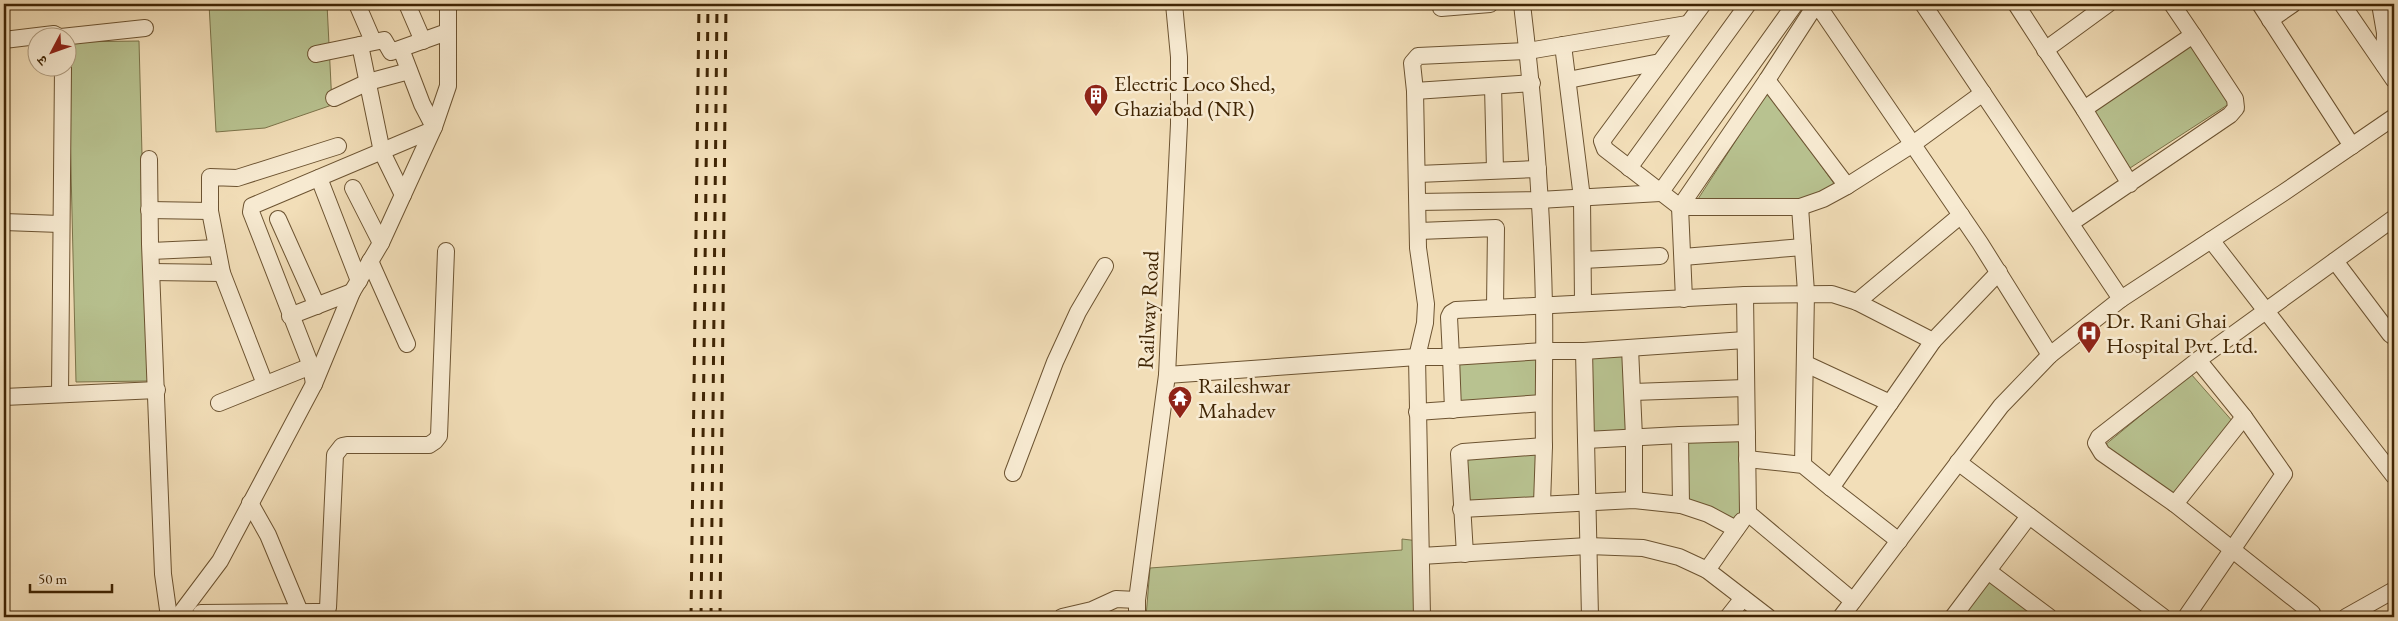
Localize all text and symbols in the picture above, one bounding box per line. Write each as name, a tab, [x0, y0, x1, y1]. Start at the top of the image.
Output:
north arrow	[28, 28, 78, 78]
text: उ	[32, 51, 52, 70]
place label: Electric Loco Shed, Ghaziabad (NR)	[1114, 69, 1276, 123]
building icon: Electric Loco Shed, Ghaziabad (NR)	[1083, 83, 1109, 117]
street label: Railway Road	[1130, 249, 1166, 370]
place label: Dr. Rani Ghai Hospital Pvt. Ltd.	[2106, 306, 2258, 360]
hospital icon: Dr. Rani Ghai Hospital Pvt. Ltd.	[2076, 320, 2102, 354]
place label: Raileshwar Mahadev	[1198, 371, 1291, 425]
temple icon: Raileshwar Mahadev	[1167, 385, 1193, 419]
scale bar	[30, 561, 112, 593]
text: 50 m	[38, 569, 67, 588]

